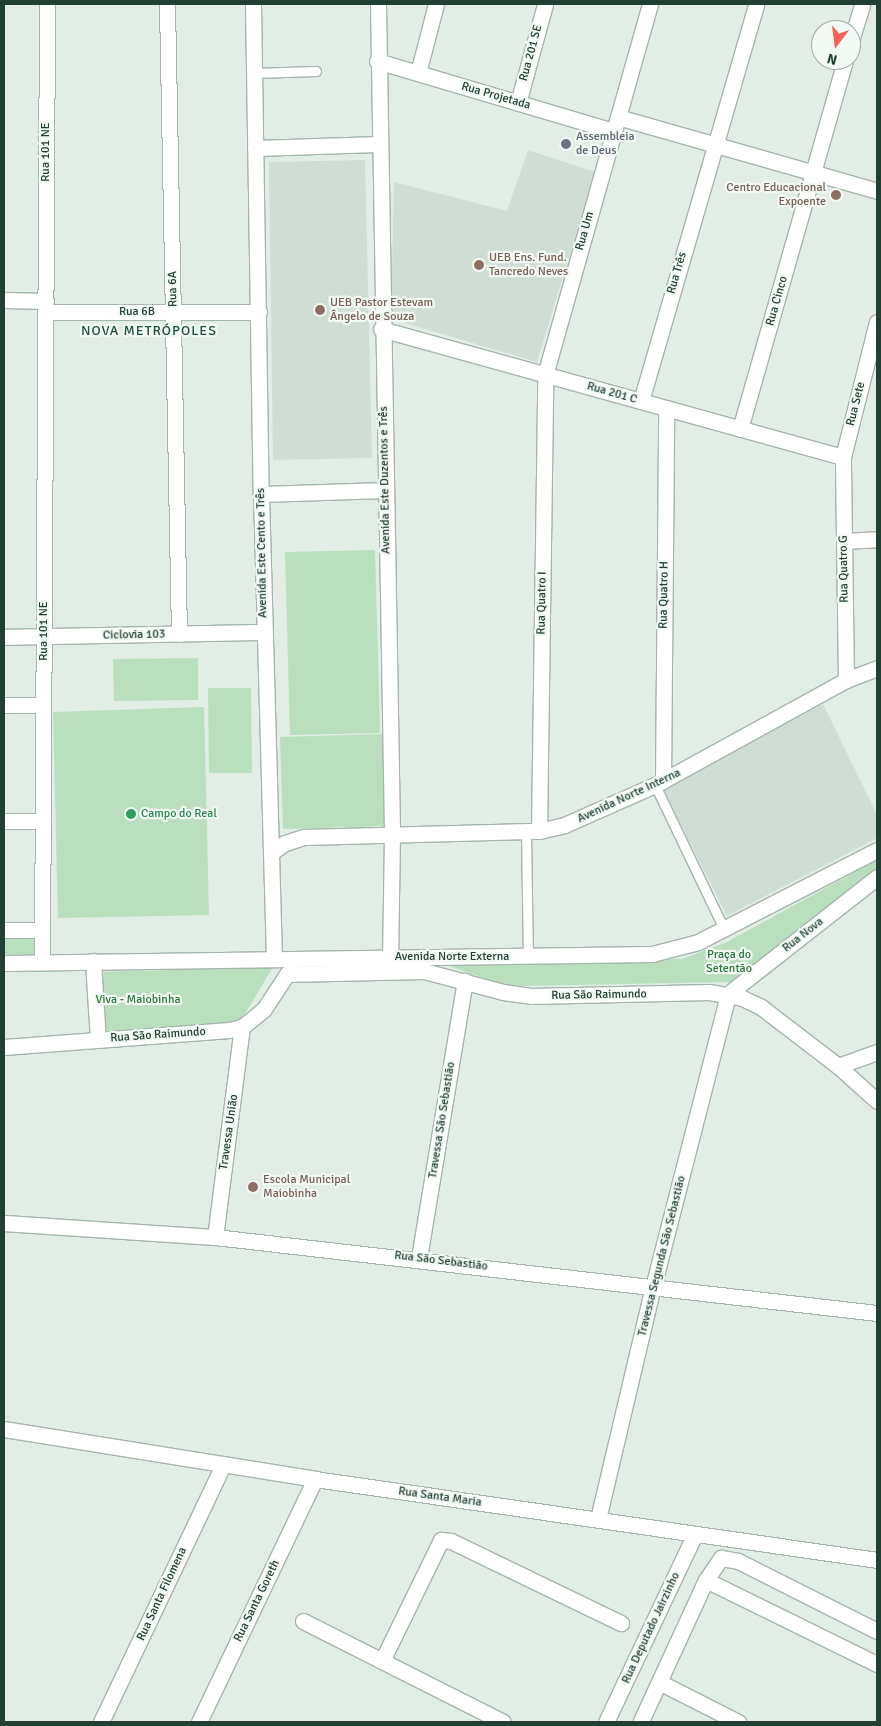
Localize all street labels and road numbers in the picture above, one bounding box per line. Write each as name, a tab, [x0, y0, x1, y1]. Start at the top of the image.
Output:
street label: Rua 201 SE	[517, 23, 545, 83]
street label: Rua Projetada	[460, 79, 532, 113]
street label: Rua 101 NE	[39, 122, 53, 182]
street label: Rua Um	[573, 210, 597, 252]
street label: Rua Três	[664, 250, 690, 296]
street label: Rua 6A	[165, 271, 181, 307]
street label: Rua Cinco	[763, 274, 791, 328]
street label: Rua 6B	[119, 305, 155, 319]
street label: Rua 201 C	[585, 379, 639, 407]
street label: Rua Sete	[844, 380, 868, 428]
street label: Avenida Este Duzentos e Três	[377, 406, 393, 554]
street label: Avenida Este Cento e Três	[254, 488, 270, 618]
street label: Rua Quatro G	[836, 535, 852, 603]
street label: Rua Quatro H	[656, 561, 672, 629]
street label: Rua Quatro I	[534, 571, 550, 635]
street label: Rua 101 NE	[37, 601, 51, 661]
street label: Ciclovia 103	[103, 627, 165, 643]
street label: Avenida Norte Interna	[575, 766, 683, 826]
street label: Rua Nova	[780, 915, 826, 955]
street label: Avenida Norte Externa	[395, 950, 509, 964]
street label: Rua São Raimundo	[551, 987, 647, 1003]
street label: Rua São Raimundo	[110, 1024, 206, 1046]
street label: Travessa São Sebastião	[426, 1061, 458, 1179]
street label: Travessa União	[217, 1093, 241, 1171]
street label: Travessa Segunda São Sebastião	[635, 1174, 689, 1338]
street label: Rua São Sebastião	[393, 1248, 489, 1274]
street label: Rua Santa Maria	[397, 1484, 483, 1510]
street label: Rua Santa Filomena	[134, 1545, 190, 1643]
street label: Rua Santa Goreth	[231, 1558, 283, 1644]
street label: Rua Deputado Jairzinho	[619, 1570, 683, 1686]

